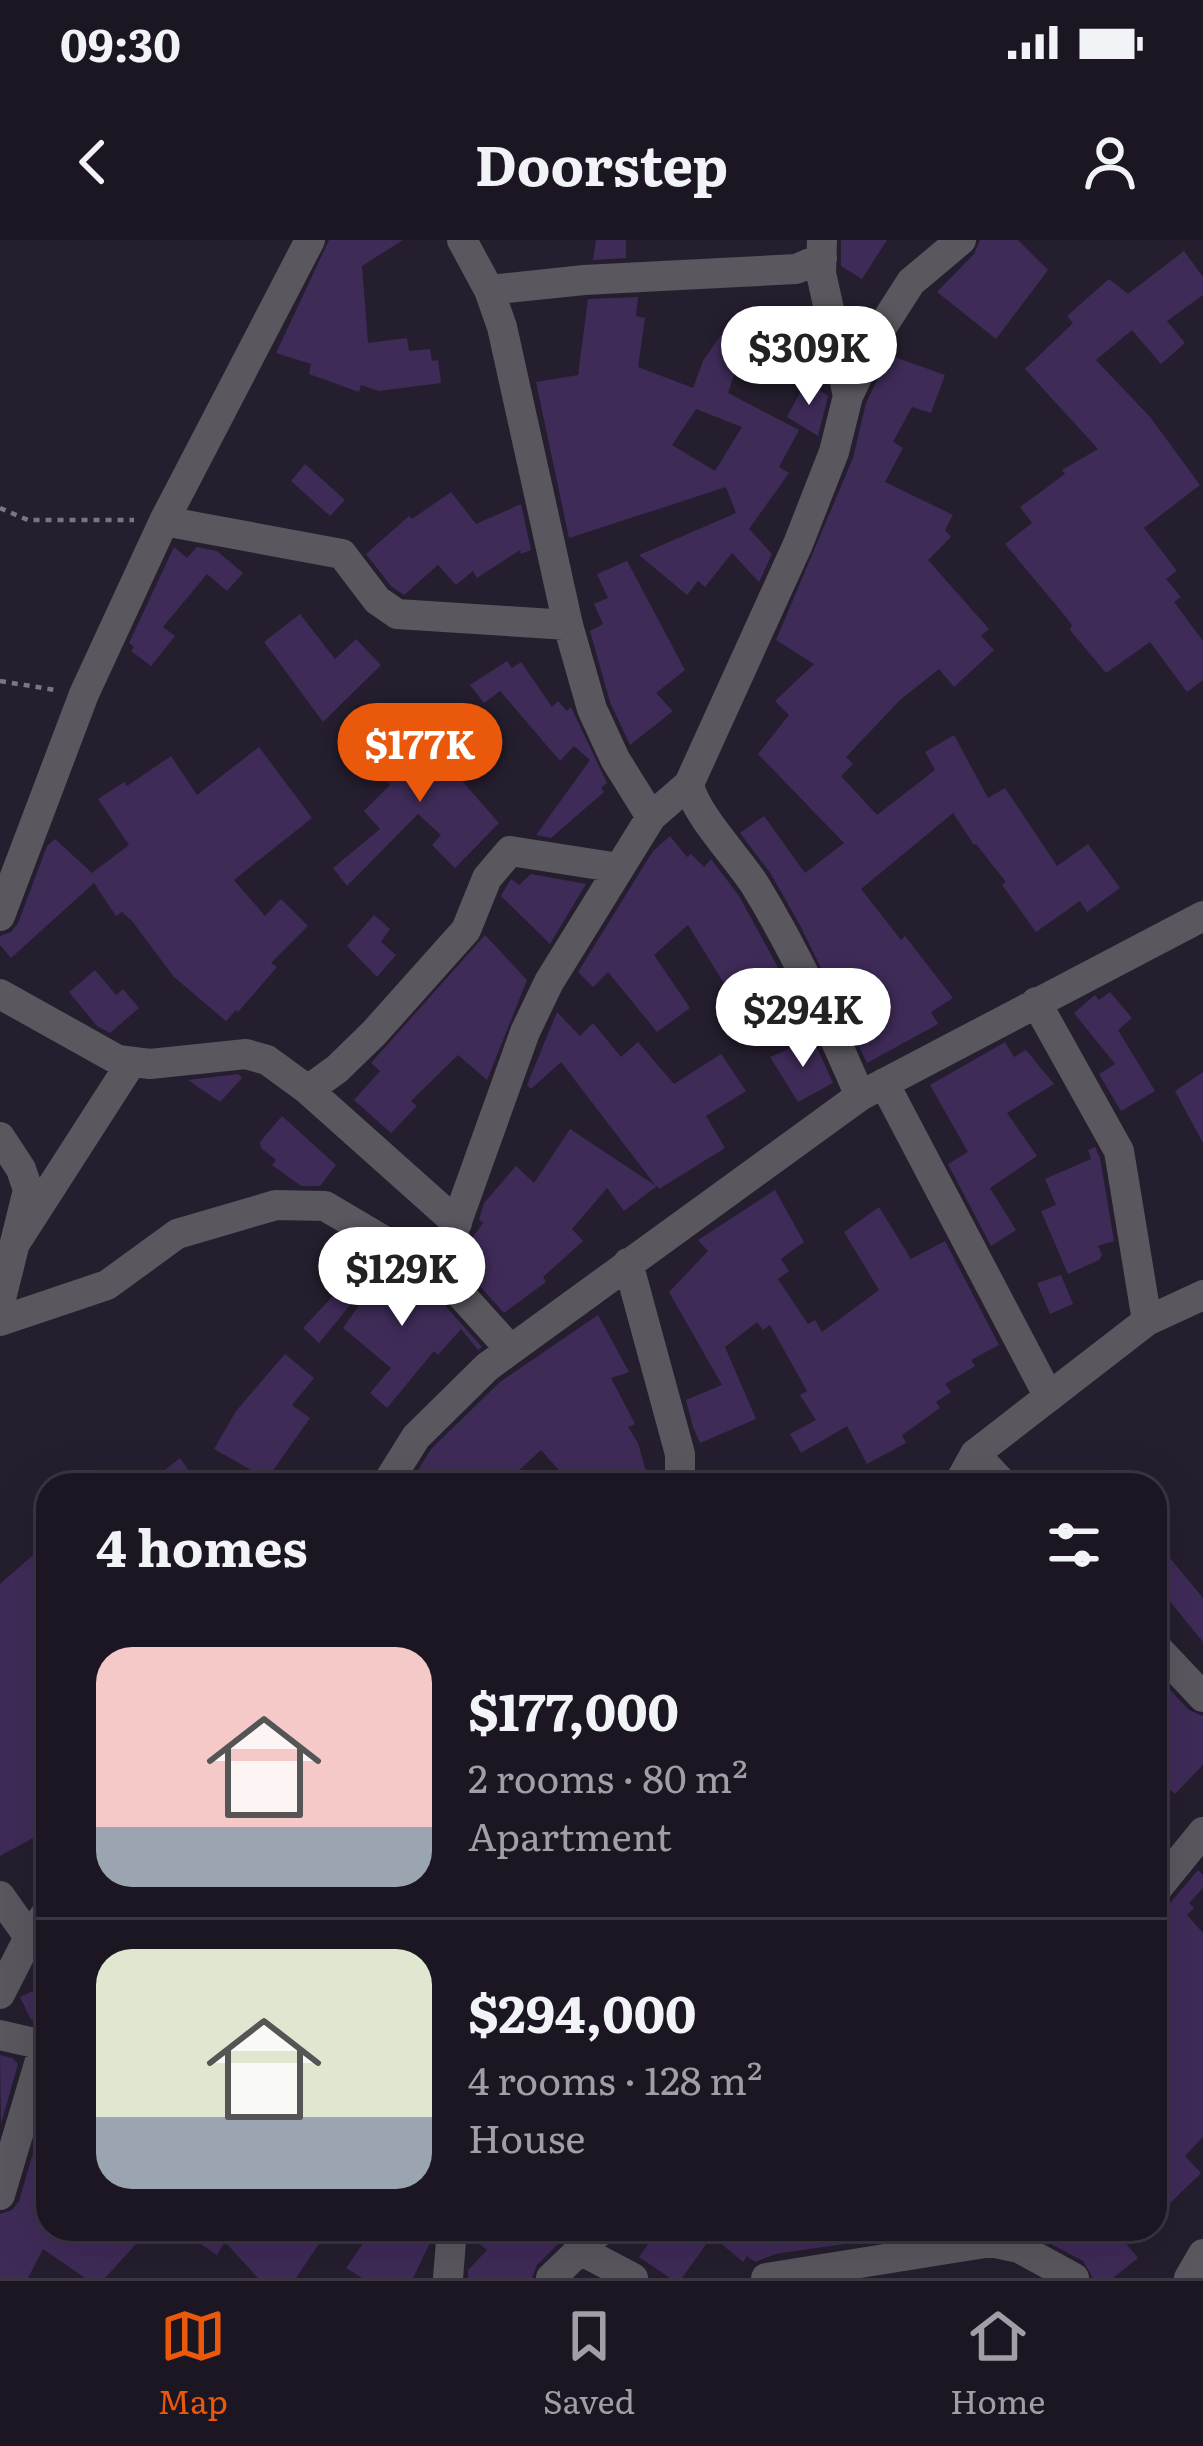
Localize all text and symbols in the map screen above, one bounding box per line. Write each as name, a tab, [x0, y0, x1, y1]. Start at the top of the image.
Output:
text: 09:30	[60, 9, 181, 76]
text: Doorstep	[475, 122, 728, 203]
icon: back	[60, 129, 126, 195]
icon: person	[1077, 129, 1143, 195]
pin: $309K	[725, 306, 893, 408]
text: $309K	[748, 316, 870, 374]
pin: $177K	[336, 703, 504, 805]
text: $177K	[364, 713, 476, 771]
pin: $294K	[719, 968, 887, 1070]
text: $294K	[743, 978, 863, 1036]
pin: $129K	[318, 1227, 486, 1329]
text: $129K	[345, 1237, 459, 1295]
text: 4 homes	[96, 1507, 308, 1583]
icon: filters	[1041, 1512, 1107, 1578]
text: $177,000	[468, 1671, 679, 1747]
icon: home	[192, 1695, 336, 1839]
text: 2 rooms · 80 m²	[468, 1747, 748, 1805]
text: Apartment	[468, 1805, 672, 1863]
text: $294,000	[468, 1973, 696, 2049]
icon: home	[192, 1997, 336, 2141]
text: 4 rooms · 128 m²	[468, 2049, 763, 2107]
text: House	[468, 2107, 586, 2165]
tab: Map	[158, 2303, 228, 2424]
tab: Saved	[543, 2303, 635, 2424]
tab: Home	[950, 2303, 1045, 2424]

